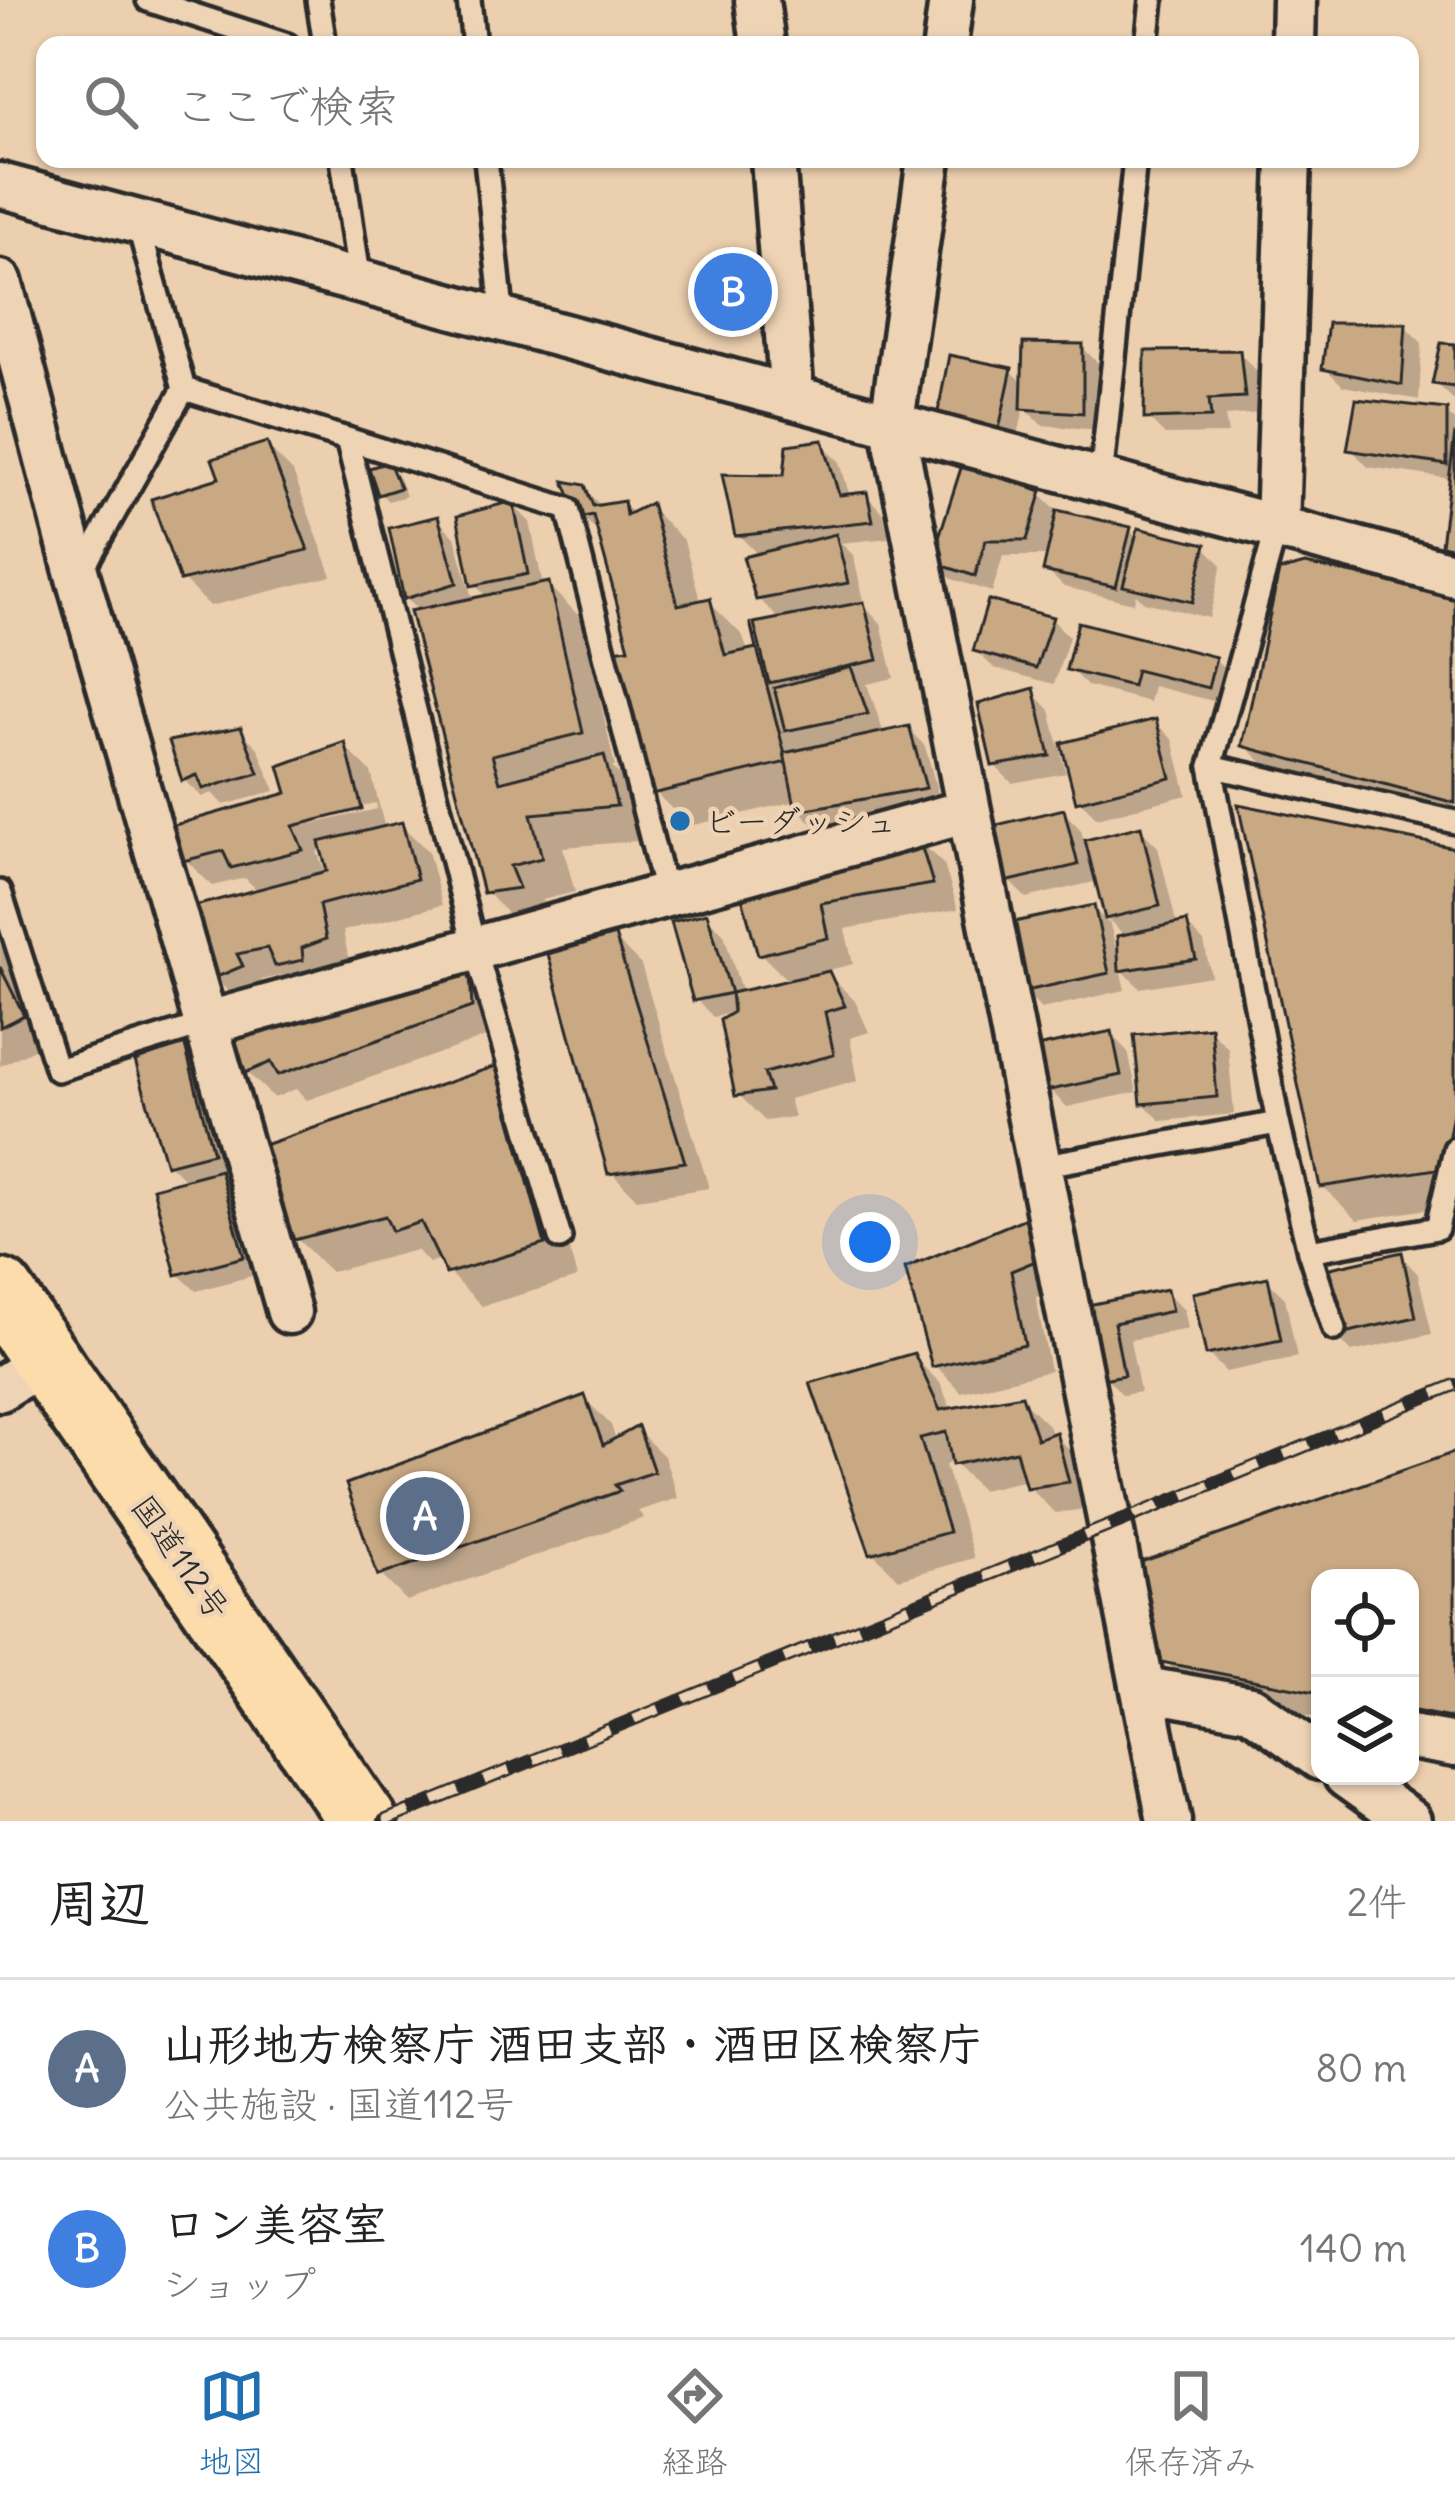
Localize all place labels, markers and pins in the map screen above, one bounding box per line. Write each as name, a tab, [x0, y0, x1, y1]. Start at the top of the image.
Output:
pin: B	[694, 247, 772, 337]
place label: ビーダッシュ	[704, 800, 898, 842]
marker: ビーダッシュ	[667, 808, 693, 834]
pin: A	[386, 1471, 464, 1561]

